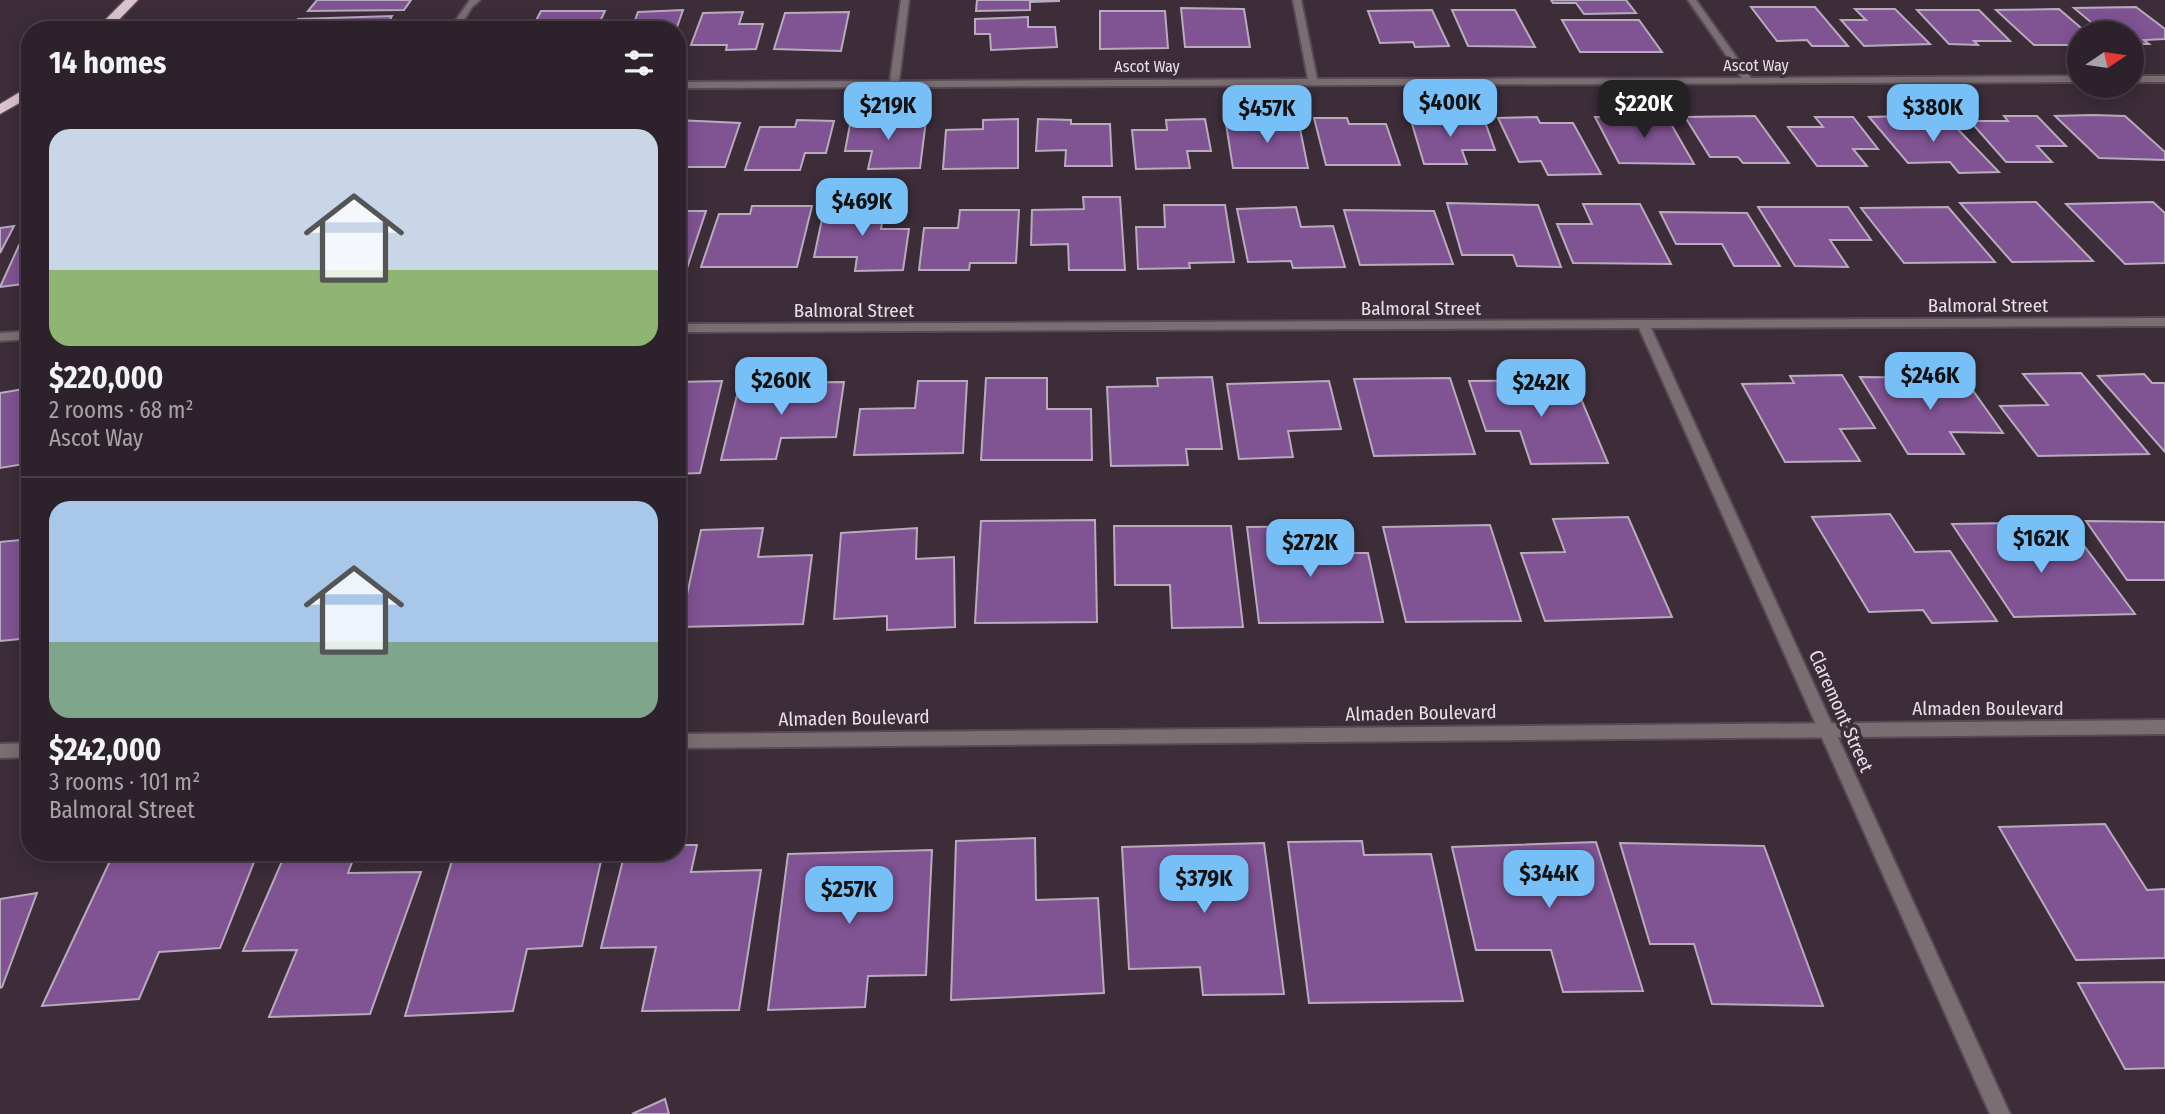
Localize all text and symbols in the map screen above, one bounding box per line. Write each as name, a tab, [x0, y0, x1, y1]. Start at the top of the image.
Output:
north arrow	[2067, 21, 2144, 98]
map controls	[2067, 21, 2144, 98]
icon: filters	[620, 44, 658, 82]
text: 14 homes	[49, 45, 166, 81]
street label: Ascot Way	[1723, 56, 1790, 75]
street label: Ascot Way	[1114, 57, 1181, 76]
pin: $400K	[1401, 80, 1499, 139]
pin: $220K	[1595, 80, 1693, 140]
pin: $219K	[839, 82, 937, 142]
pin: $380K	[1884, 85, 1982, 144]
pin: $457K	[1218, 86, 1316, 145]
text: $400K	[1419, 88, 1481, 116]
text: $220K	[1615, 89, 1673, 117]
text: $219K	[860, 91, 916, 119]
text: $380K	[1903, 93, 1963, 121]
text: $457K	[1239, 94, 1295, 122]
icon: home	[291, 175, 417, 301]
pin: $469K	[813, 178, 911, 238]
text: $469K	[832, 187, 892, 215]
street label: Balmoral Street	[1928, 294, 2049, 317]
street label: Balmoral Street	[1361, 297, 1482, 320]
street label: Balmoral Street	[794, 299, 915, 322]
pin: $246K	[1881, 352, 1979, 412]
pin: $260K	[732, 358, 830, 417]
text: $220,000	[49, 360, 163, 396]
pin: $242K	[1492, 360, 1590, 419]
text: $246K	[1901, 361, 1959, 389]
text: $260K	[751, 366, 811, 394]
text: $242K	[1513, 368, 1570, 396]
text: 2 rooms · 68 m²	[49, 396, 194, 424]
text: Ascot Way	[49, 424, 143, 452]
pin: $162K	[1992, 516, 2090, 575]
pin: $272K	[1261, 520, 1359, 579]
text: $162K	[2013, 524, 2069, 552]
text: $272K	[1282, 528, 1338, 556]
icon: home	[291, 547, 417, 673]
street label: Claremont Street	[1804, 646, 1879, 776]
street label: Almaden Boulevard	[1912, 697, 2064, 720]
street label: Almaden Boulevard	[1345, 700, 1497, 726]
street label: Almaden Boulevard	[778, 705, 930, 731]
text: $242,000	[49, 732, 161, 768]
text: 3 rooms · 101 m²	[49, 768, 200, 796]
text: Balmoral Street	[49, 796, 195, 824]
pin: $344K	[1500, 850, 1598, 910]
pin: $379K	[1155, 856, 1253, 915]
text: $344K	[1519, 859, 1579, 887]
text: $379K	[1175, 864, 1233, 892]
pin: $257K	[800, 866, 898, 926]
text: $257K	[821, 875, 877, 903]

